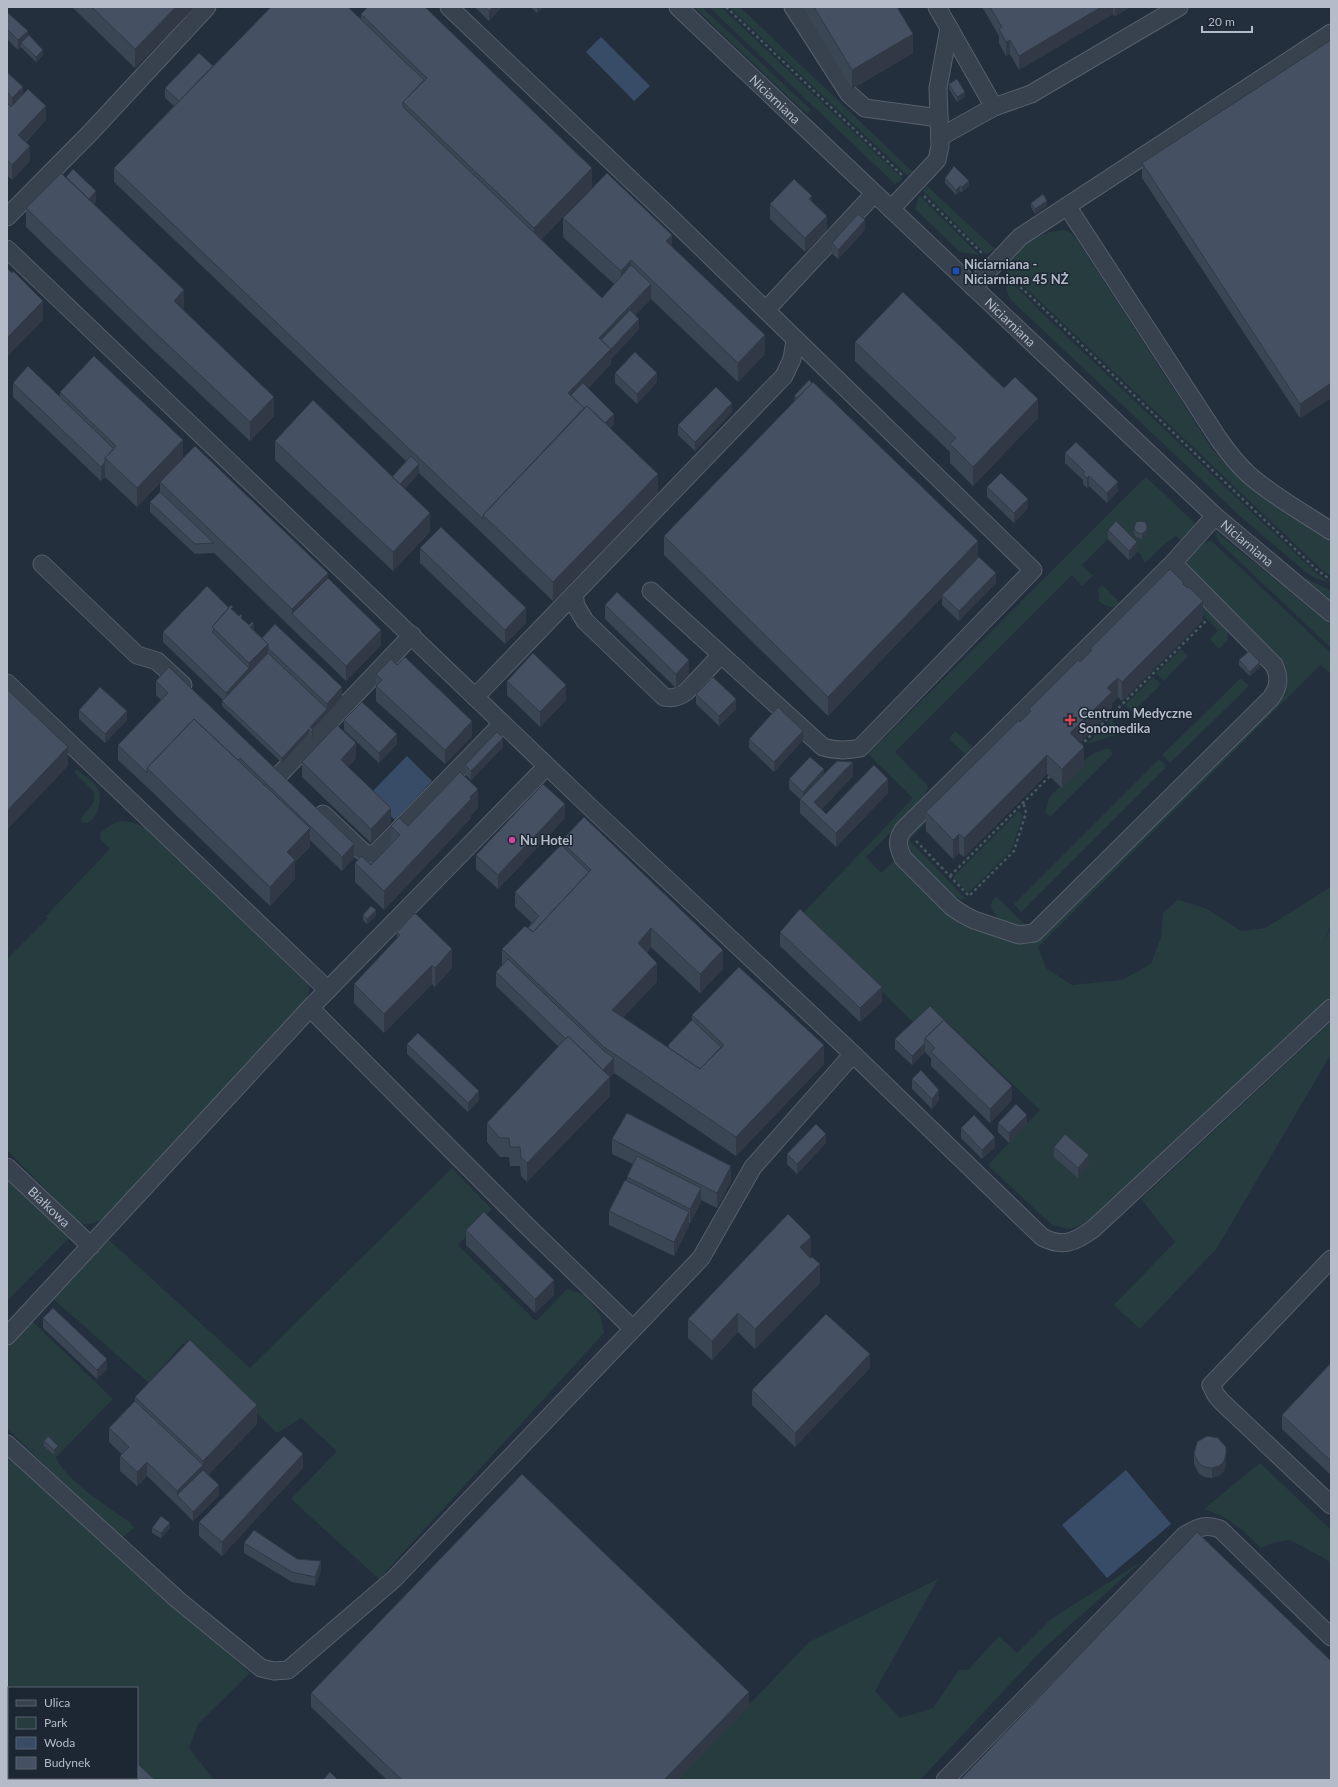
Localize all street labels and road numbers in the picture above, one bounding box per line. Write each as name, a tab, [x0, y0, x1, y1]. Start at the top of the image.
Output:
street label: Niciarniana	[746, 71, 804, 127]
street label: Niciarniana	[982, 294, 1039, 350]
street label: Niciarniana	[1218, 516, 1277, 570]
street label: Białkowa	[25, 1183, 74, 1230]

